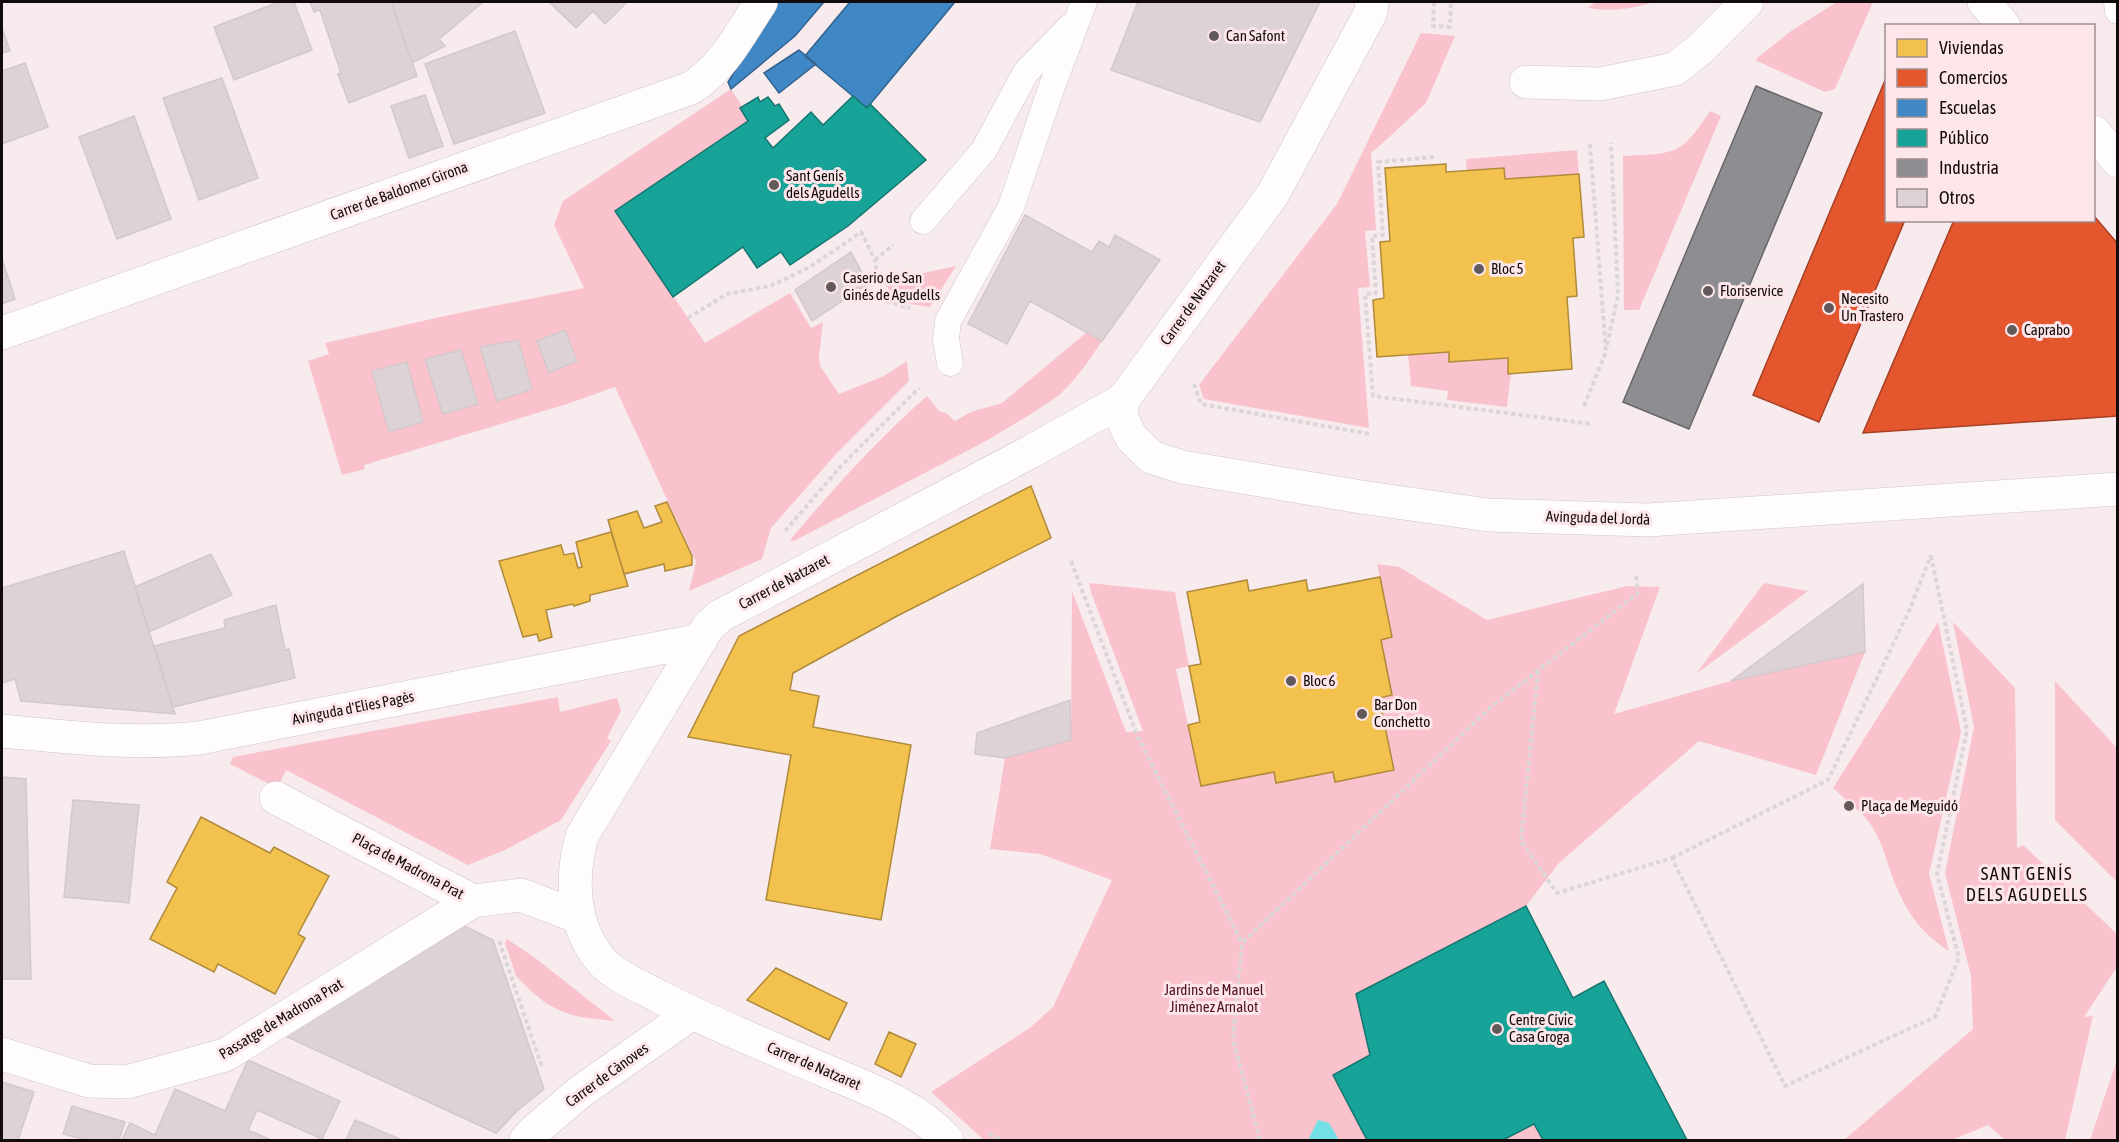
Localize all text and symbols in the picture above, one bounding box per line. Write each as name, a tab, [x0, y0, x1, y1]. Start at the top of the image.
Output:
legend	[1885, 24, 2095, 222]
place label: Can Safont	[1226, 27, 1285, 44]
marker: Can Safont	[1207, 29, 1221, 43]
text: Viviendas	[1939, 37, 2004, 58]
text: Comercios	[1939, 67, 2008, 88]
text: Escuelas	[1939, 97, 1996, 118]
text: Público	[1939, 127, 1989, 148]
text: Industria	[1939, 157, 1999, 178]
street label: Carrer de Baldomer Girona	[328, 158, 470, 223]
place label: Sant Genís dels Agudells	[786, 167, 859, 201]
marker: Sant Genís dels Agudells	[767, 178, 781, 192]
text: Otros	[1939, 187, 1975, 208]
street label: Carrer de Natzaret	[1156, 257, 1229, 348]
place label: Bloc 5	[1491, 260, 1524, 277]
marker: Bloc 5	[1472, 262, 1486, 276]
place label: Caserio de San Ginés de Agudells	[843, 269, 940, 303]
marker: Caserio de San Ginés de Agudells	[824, 280, 838, 294]
place label: Floriservice	[1720, 282, 1784, 299]
marker: Floriservice	[1701, 284, 1715, 298]
place label: Necesito Un Trastero	[1841, 290, 1904, 324]
marker: Necesito Un Trastero	[1822, 301, 1836, 315]
place label: Caprabo	[2024, 321, 2070, 338]
marker: Caprabo	[2005, 323, 2019, 337]
street label: Avinguda del Jordà	[1546, 507, 1651, 528]
street label: Carrer de Natzaret	[736, 551, 832, 613]
place label: Bloc 6	[1303, 672, 1336, 689]
marker: Bloc 6	[1284, 674, 1298, 688]
street label: Avinguda d'Elies Pagès	[290, 687, 415, 728]
place label: Bar Don Conchetto	[1374, 696, 1430, 730]
marker: Bar Don Conchetto	[1355, 707, 1369, 721]
place label: Plaça de Meguidó	[1861, 797, 1958, 814]
marker: Plaça de Meguidó	[1842, 799, 1856, 813]
street label: Plaça de Madrona Prat	[350, 829, 467, 902]
district label: SANT GENÍS DELS AGUDELLS	[1966, 863, 2088, 905]
street label: Passatge de Madrona Prat	[216, 975, 346, 1062]
park label: Jardins de Manuel Jiménez Arnalot	[1164, 981, 1264, 1015]
place label: Centre Cívic Casa Groga	[1509, 1011, 1573, 1045]
marker: Centre Cívic Casa Groga	[1490, 1022, 1504, 1036]
street label: Carrer de Natzaret	[765, 1038, 864, 1093]
street label: Carrer de Cànoves	[562, 1039, 651, 1110]

